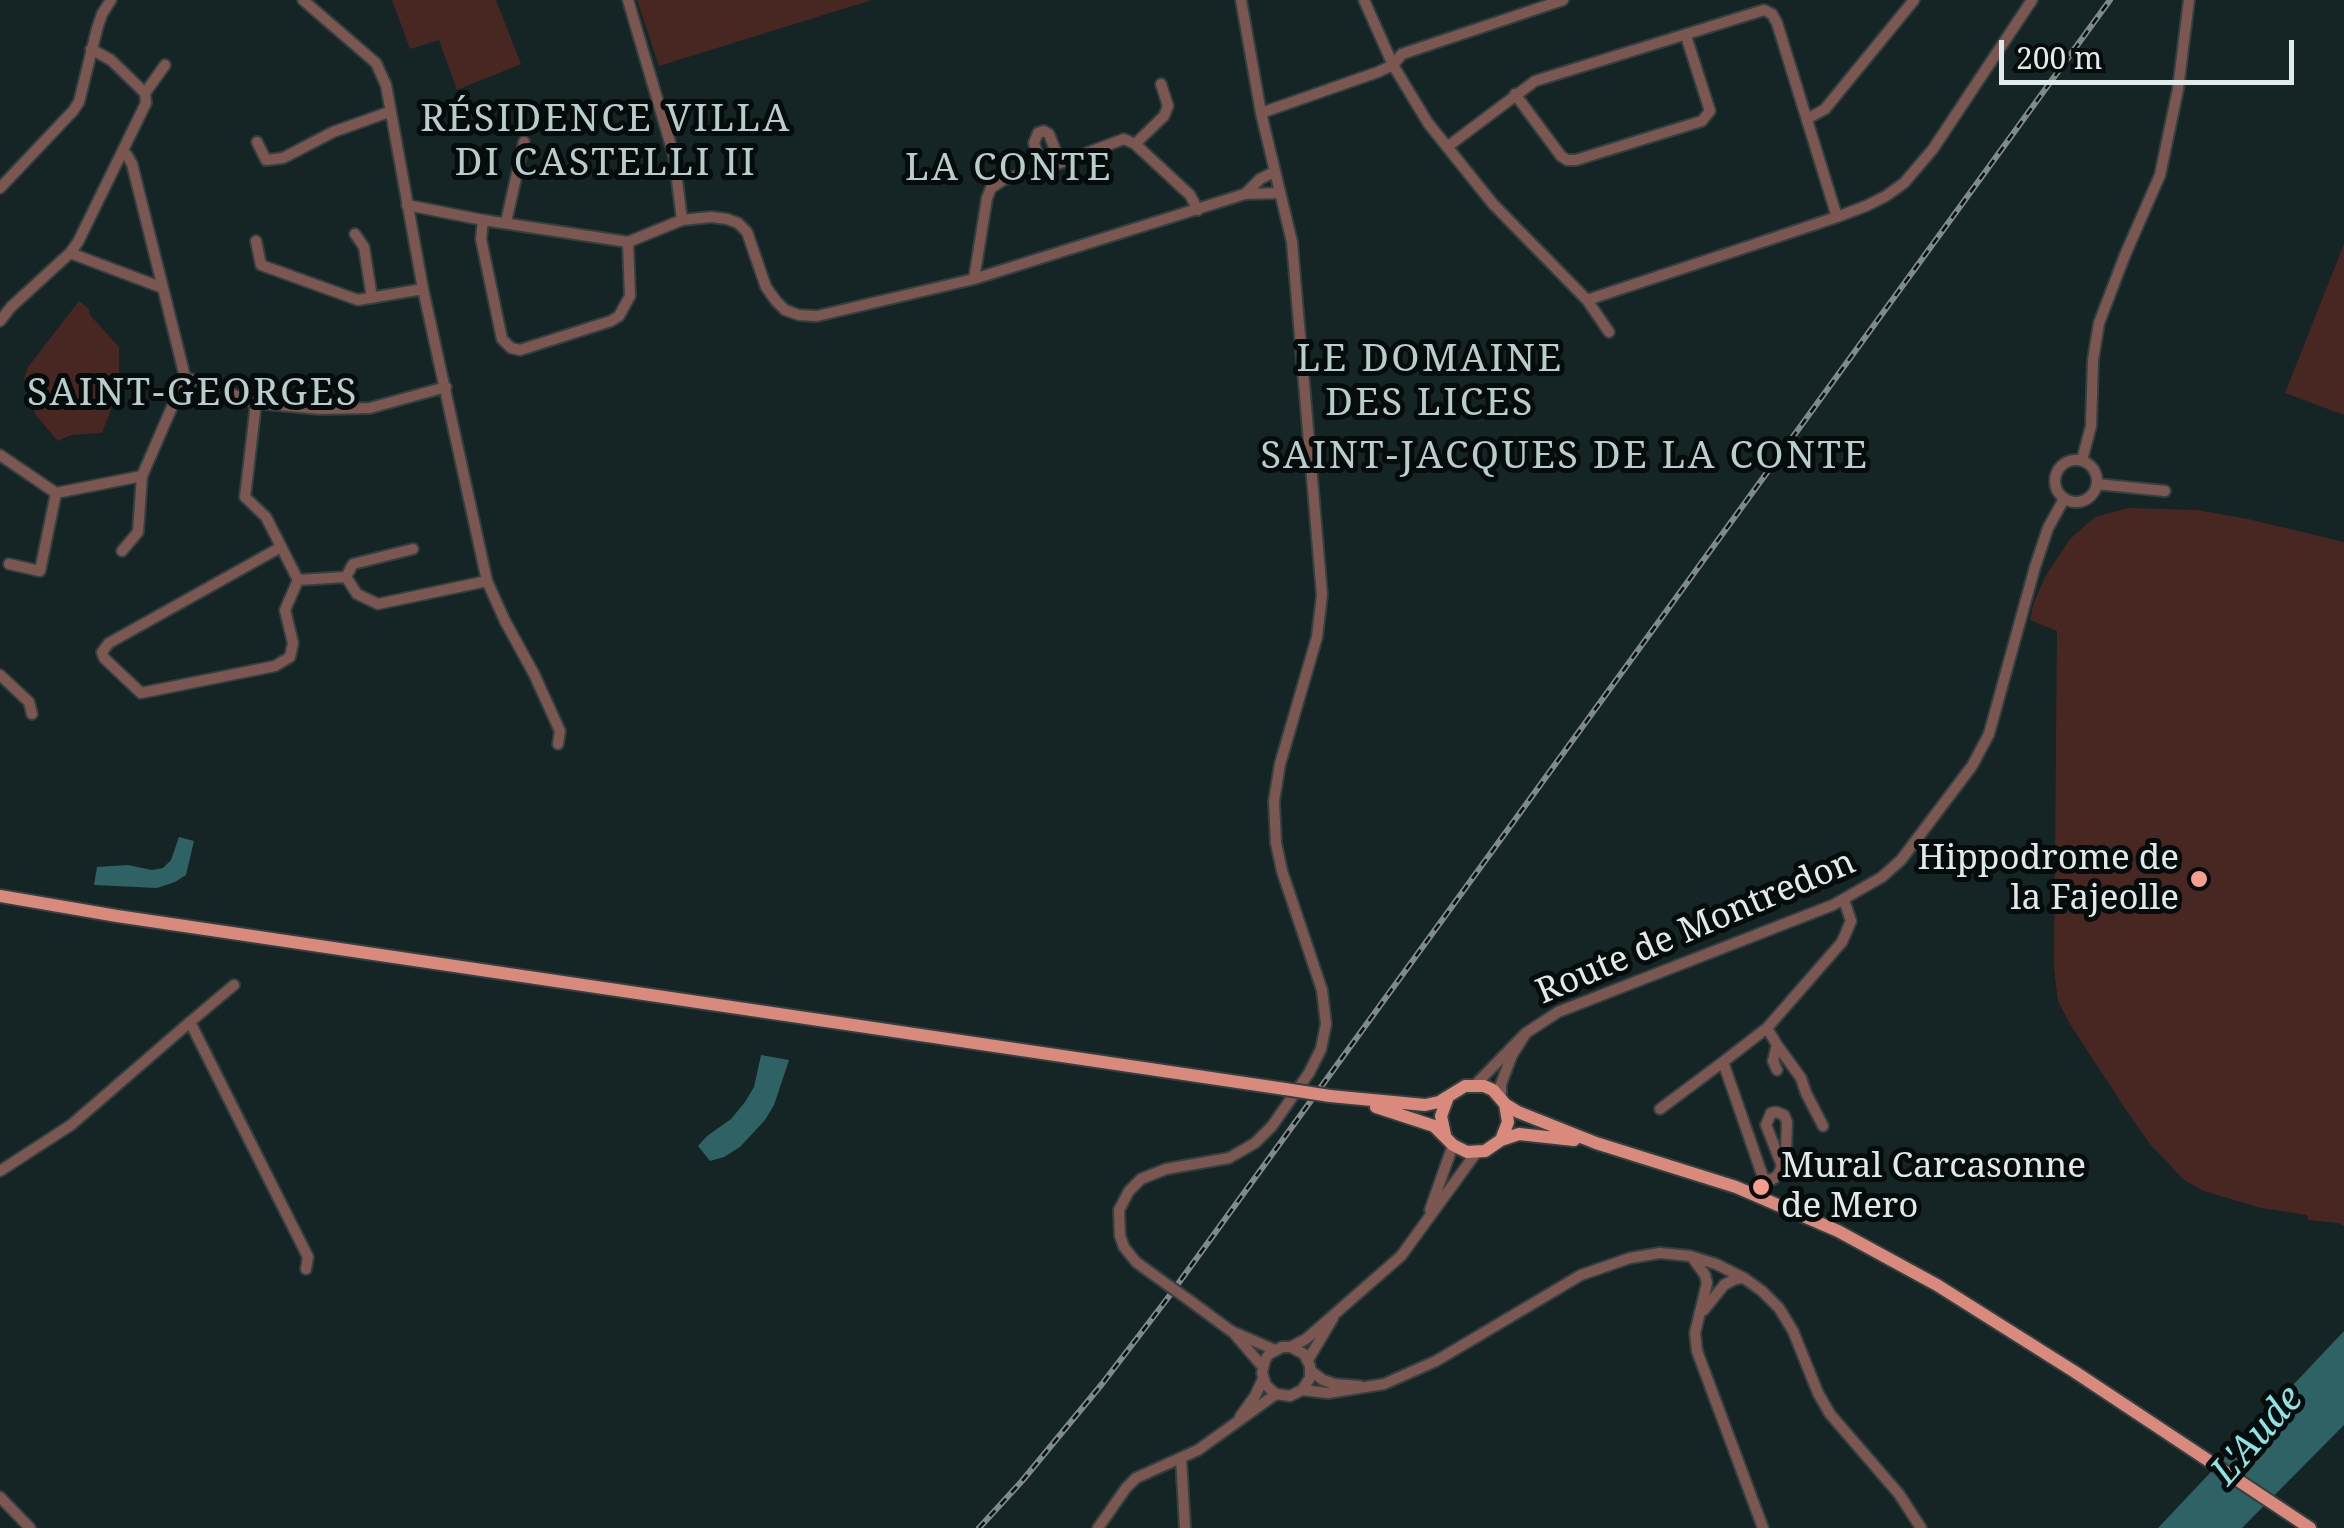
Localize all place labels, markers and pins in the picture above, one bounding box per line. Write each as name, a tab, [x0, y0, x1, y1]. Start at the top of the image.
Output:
place label: Hippodrome de la Fajeolle	[1918, 838, 2179, 920]
marker: Hippodrome de la Fajeolle	[2188, 868, 2210, 890]
place label: Mural Carcasonne de Mero	[1781, 1146, 2086, 1228]
marker: Mural Carcasonne de Mero	[1750, 1176, 1772, 1198]

